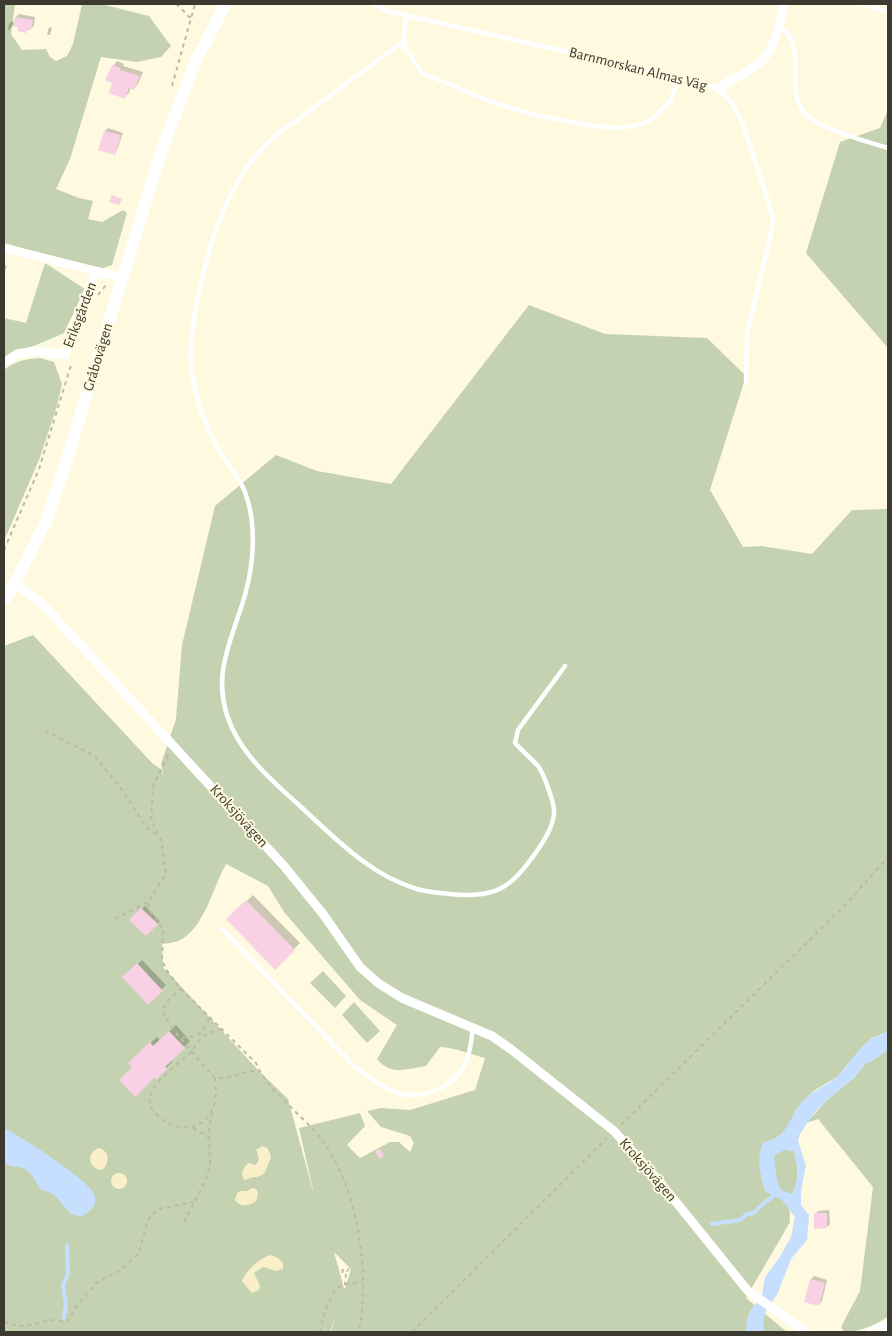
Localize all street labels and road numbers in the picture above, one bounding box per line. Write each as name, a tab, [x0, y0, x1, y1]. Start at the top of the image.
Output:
street label: Barnmorskan Almas Väg	[567, 43, 709, 95]
street label: Eriksgården	[59, 280, 101, 350]
street label: Gråbovägen	[79, 321, 117, 393]
street label: Kroksjövägen	[206, 781, 272, 851]
street label: Kroksjövägen	[615, 1134, 681, 1206]

